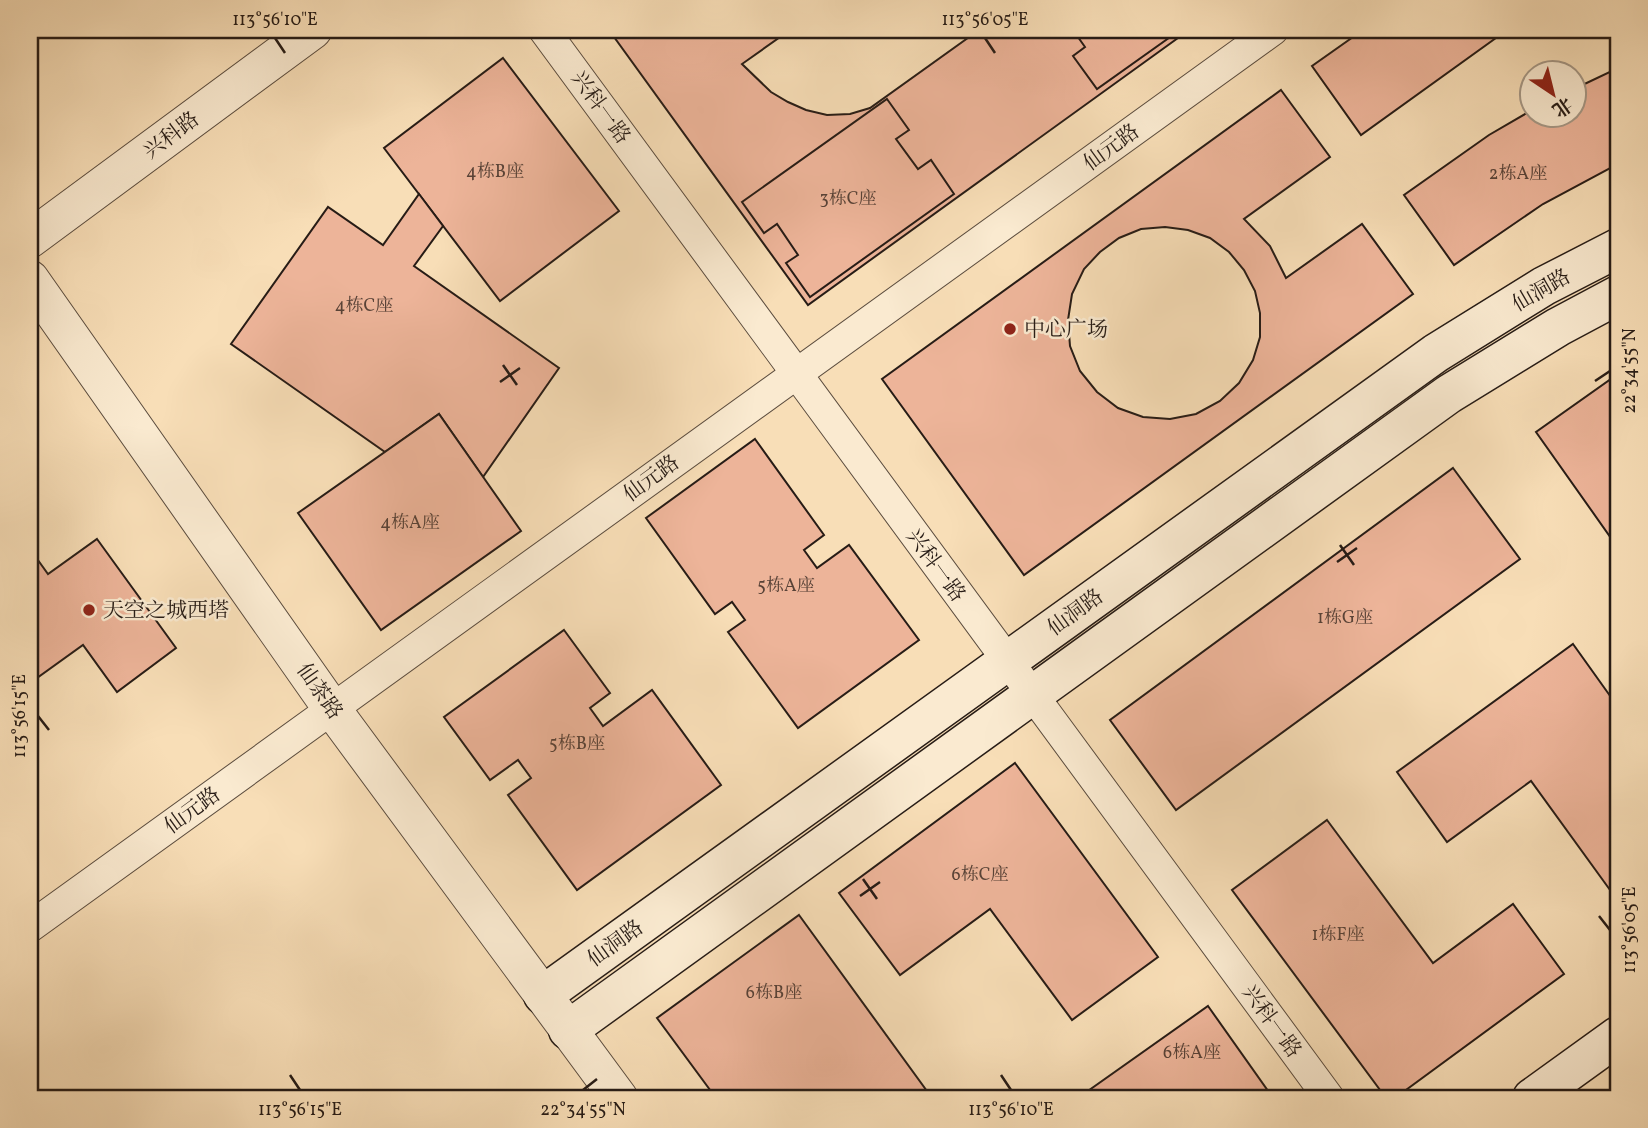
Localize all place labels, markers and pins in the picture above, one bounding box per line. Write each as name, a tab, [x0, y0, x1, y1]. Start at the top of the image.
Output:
place label: 中心广场	[1024, 316, 1108, 345]
marker: 中心广场	[1002, 321, 1018, 337]
place label: 天空之城西塔	[103, 597, 229, 626]
marker: 天空之城西塔	[81, 602, 97, 618]

